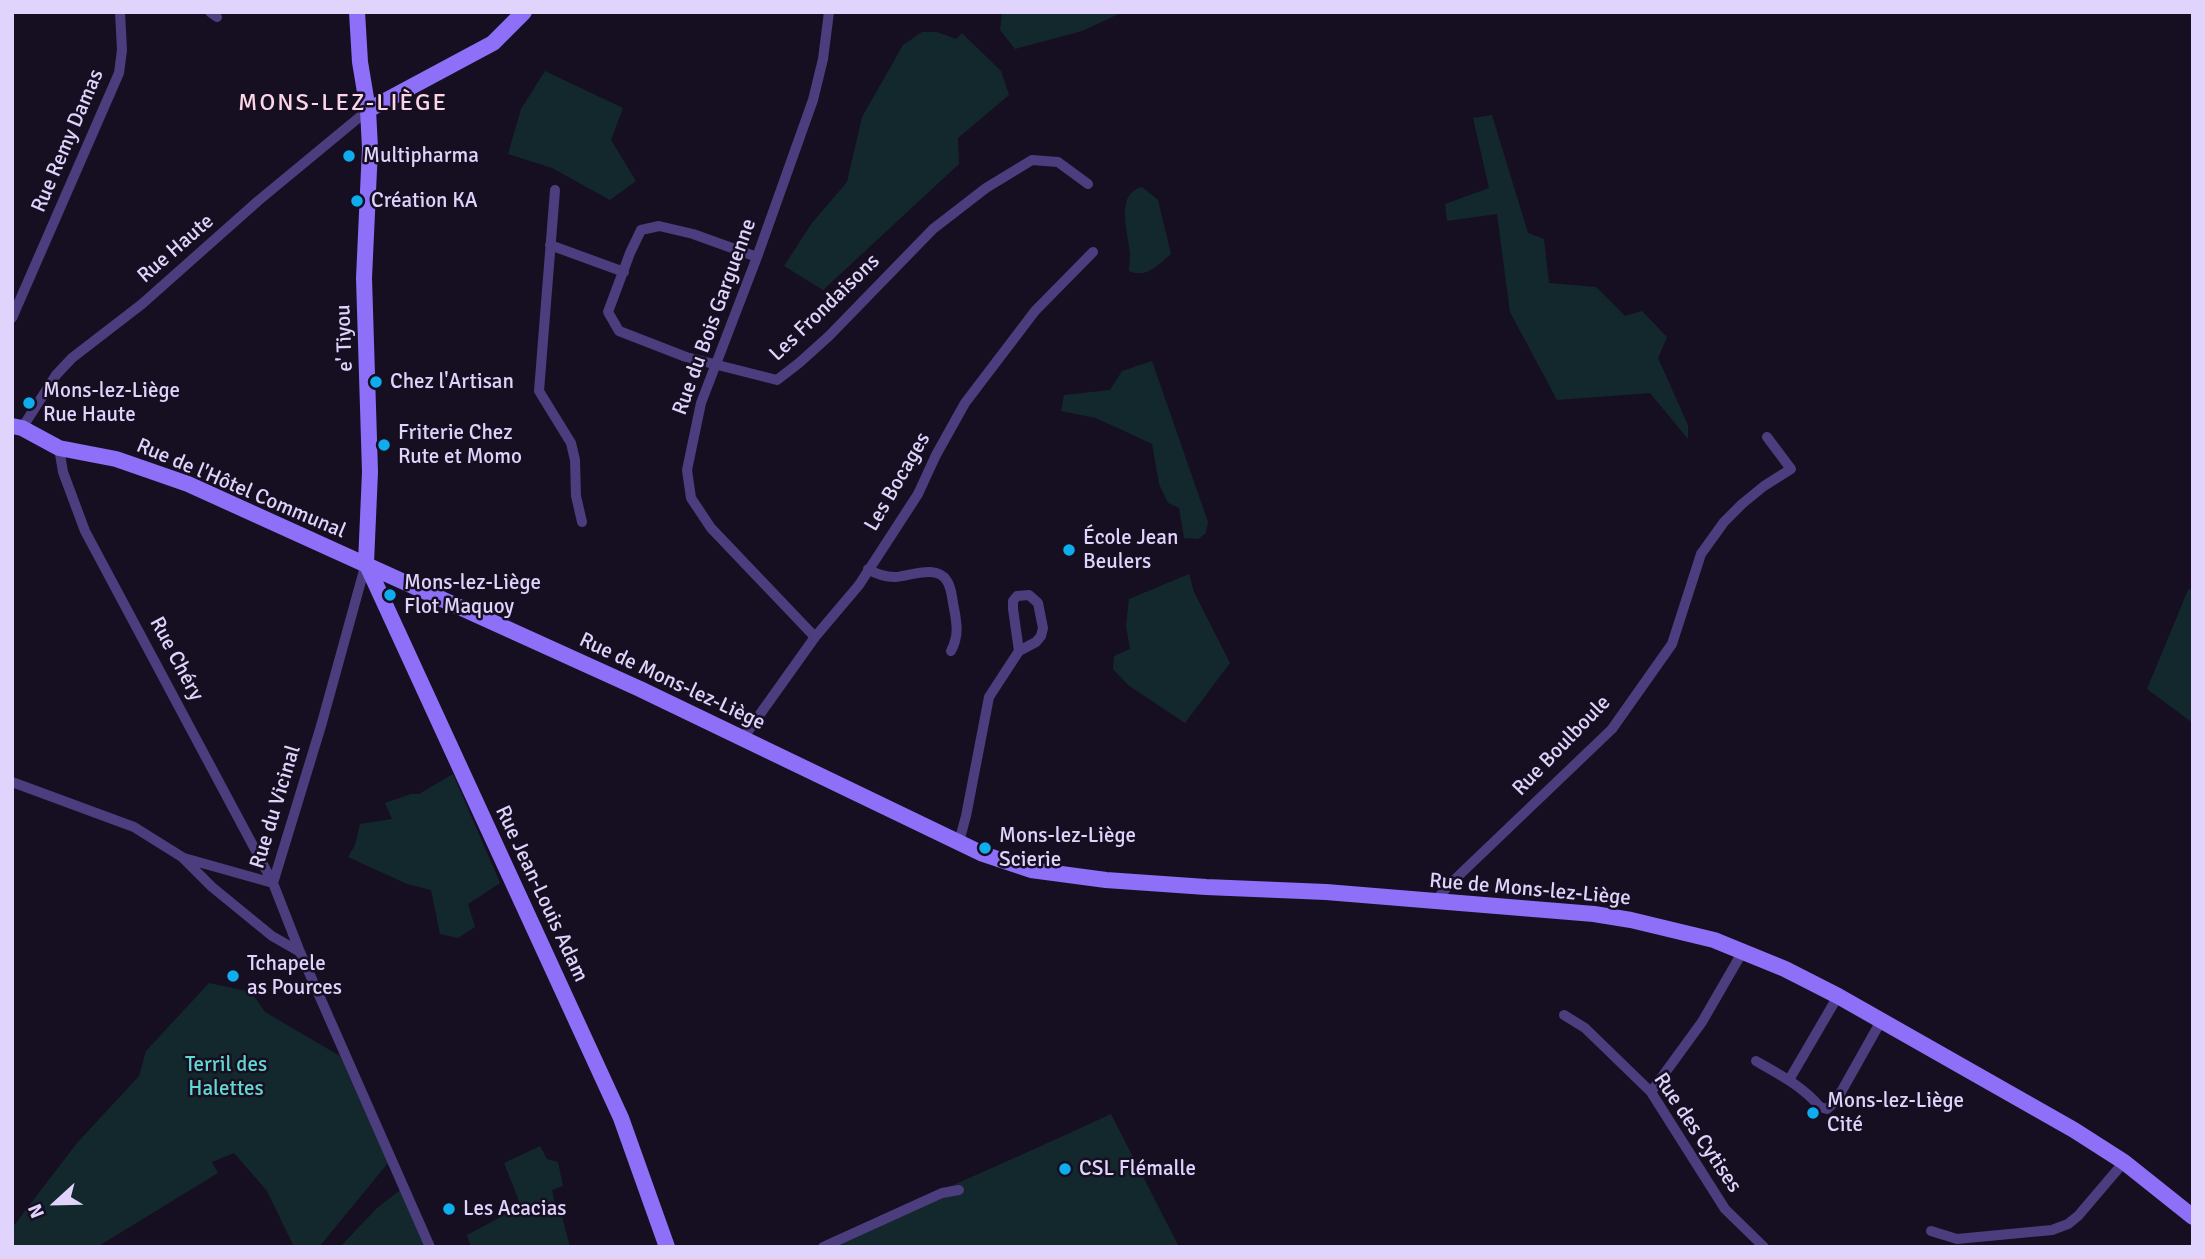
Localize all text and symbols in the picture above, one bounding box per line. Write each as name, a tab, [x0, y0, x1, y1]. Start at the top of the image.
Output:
street label: Rue Remy Damas	[27, 66, 109, 216]
district label: MONS-LEZ-LIÈGE	[240, 90, 446, 118]
place label: Multipharma	[363, 143, 479, 169]
marker: Multipharma	[341, 148, 357, 164]
place label: Création KA	[371, 188, 478, 214]
marker: Création KA	[349, 193, 365, 209]
street label: Rue Haute	[133, 209, 219, 289]
street label: Rue du Bois Garguenne	[668, 215, 762, 419]
street label: Les Frondaisons	[765, 249, 885, 367]
street label: e' Tiyou	[331, 304, 359, 372]
place label: Chez l'Artisan	[390, 369, 514, 395]
marker: Chez l'Artisan	[368, 374, 384, 390]
place label: Mons-lez-Liège Rue Haute	[43, 378, 180, 428]
marker: Mons-lez-Liège Rue Haute	[21, 395, 37, 411]
place label: Friterie Chez Rute et Momo	[398, 420, 522, 470]
street label: Les Bocages	[860, 428, 936, 536]
street label: Rue de l'Hôtel Communal	[133, 433, 349, 545]
marker: Friterie Chez Rute et Momo	[376, 437, 392, 453]
place label: École Jean Beulers	[1083, 525, 1178, 575]
marker: École Jean Beulers	[1061, 542, 1077, 558]
place label: Mons-lez-Liège Flot Maquoy	[404, 570, 541, 620]
marker: Mons-lez-Liège Flot Maquoy	[382, 587, 398, 603]
street label: Rue Chéry	[143, 613, 209, 705]
street label: Rue de Mons-lez-Liège	[575, 628, 769, 736]
street label: Rue Boulboule	[1508, 691, 1616, 801]
street label: Rue du Vicinal	[245, 742, 307, 872]
street label: Rue Jean-Louis Adam	[489, 802, 593, 986]
place label: Mons-lez-Liège Scierie	[999, 823, 1136, 873]
marker: Mons-lez-Liège Scierie	[977, 840, 993, 856]
street label: Rue de Mons-lez-Liège	[1428, 869, 1632, 911]
place label: Tchapele as Pources	[247, 951, 342, 1001]
marker: Tchapele as Pources	[225, 968, 241, 984]
park label: Terril des Halettes	[185, 1052, 267, 1102]
street label: Rue des Cytises	[1648, 1068, 1746, 1198]
place label: Mons-lez-Liège Cité	[1827, 1088, 1964, 1138]
marker: Mons-lez-Liège Cité	[1805, 1105, 1821, 1121]
place label: CSL Flémalle	[1079, 1156, 1196, 1182]
marker: CSL Flémalle	[1057, 1161, 1073, 1177]
north arrow	[21, 1168, 91, 1238]
place label: Les Acacias	[463, 1196, 567, 1222]
text: N	[23, 1200, 50, 1221]
marker: Les Acacias	[441, 1201, 457, 1217]

